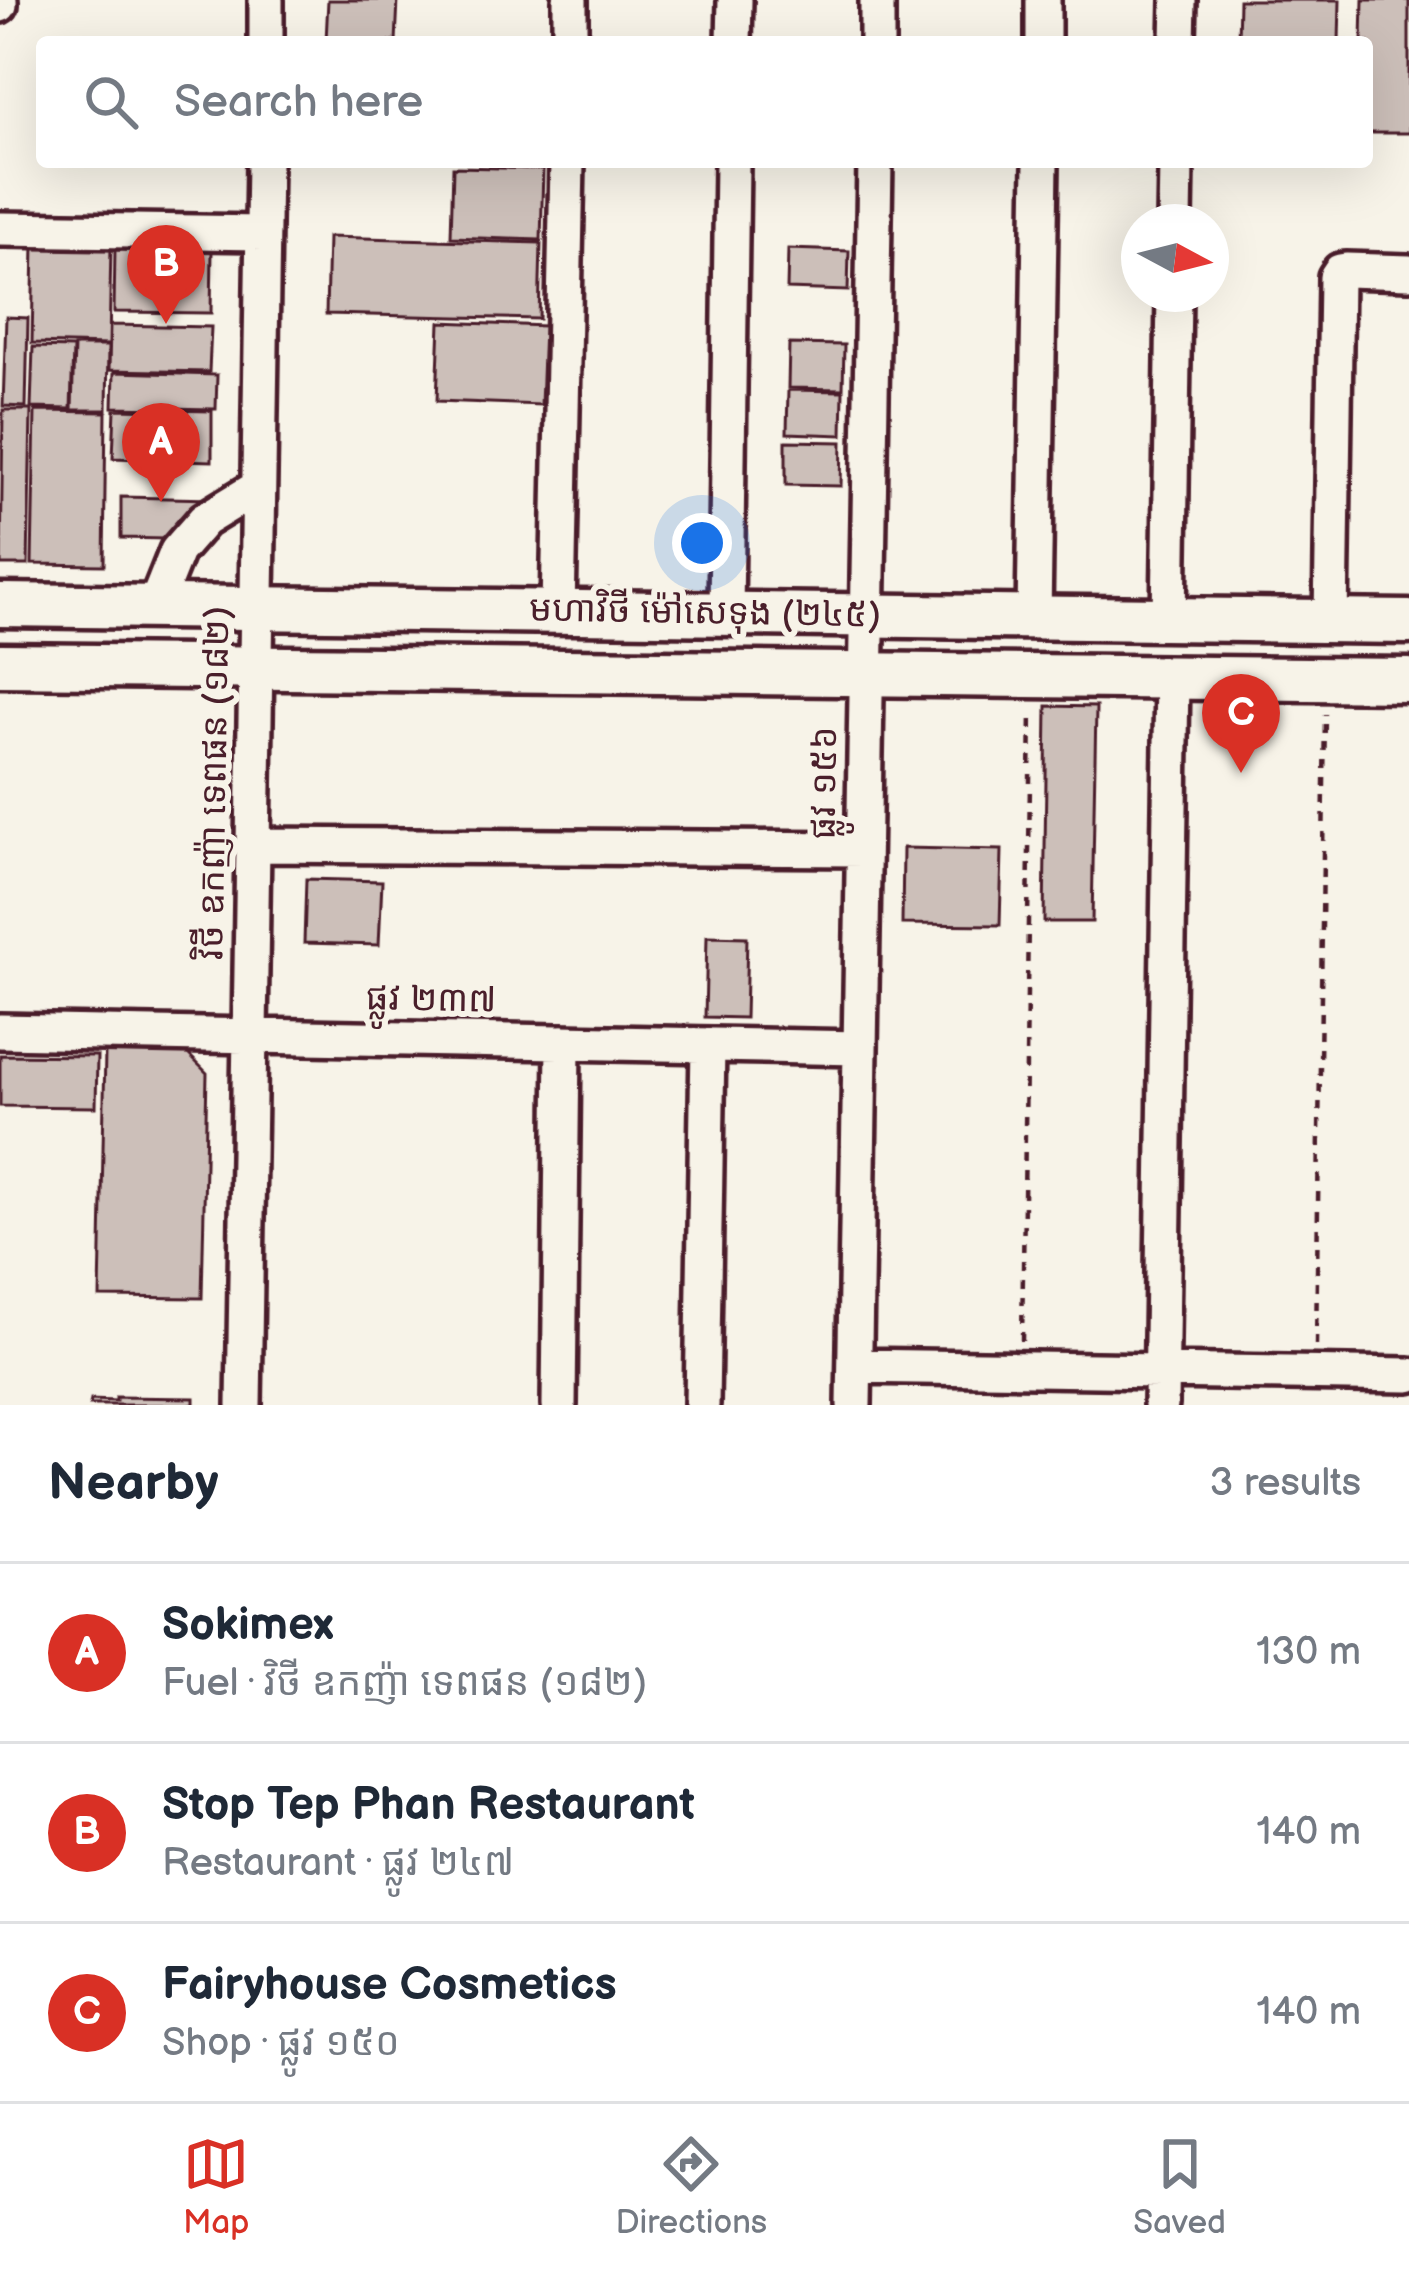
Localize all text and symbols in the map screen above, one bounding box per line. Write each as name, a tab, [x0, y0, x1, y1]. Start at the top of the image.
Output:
search box	[36, 36, 1373, 168]
icon: search	[78, 69, 144, 135]
text: Search here	[174, 75, 423, 130]
north arrow	[1121, 204, 1229, 312]
pin: B	[127, 225, 205, 324]
pin: A	[122, 403, 200, 502]
your location	[672, 513, 732, 573]
street label: មហាវិថី ម៉ៅសេទុង (២៤៥)	[529, 586, 881, 638]
street label: វិថី ឧកញ៉ា ទេពផន (១៨២)	[188, 606, 240, 961]
pin: C	[1202, 674, 1280, 773]
street label: ផ្លូវ ១៥៦	[803, 726, 856, 840]
street label: ផ្លូវ ២៣៧	[365, 977, 497, 1031]
text: Nearby	[48, 1453, 219, 1514]
text: 3 results	[1209, 1460, 1361, 1507]
text: Sokimex	[162, 1598, 333, 1653]
text: A	[75, 1629, 99, 1676]
text: 130 m	[1256, 1629, 1361, 1676]
text: Fuel · វិថី ឧកញ៉ា ទេពផន (១៨២)	[162, 1660, 647, 1707]
text: Stop Tep Phan Restaurant	[162, 1778, 695, 1833]
text: B	[73, 1809, 101, 1856]
text: 140 m	[1256, 1809, 1361, 1856]
text: Restaurant · ផ្លូវ ២៤៧	[162, 1840, 514, 1887]
text: Fairyhouse Cosmetics	[162, 1958, 617, 2013]
text: C	[73, 1989, 101, 2036]
text: 140 m	[1256, 1989, 1361, 2036]
text: Shop · ផ្លូវ ១៥០	[162, 2020, 400, 2067]
tab: Map	[183, 2131, 249, 2243]
tab: Directions	[616, 2131, 767, 2243]
tab: Saved	[1133, 2131, 1226, 2243]

